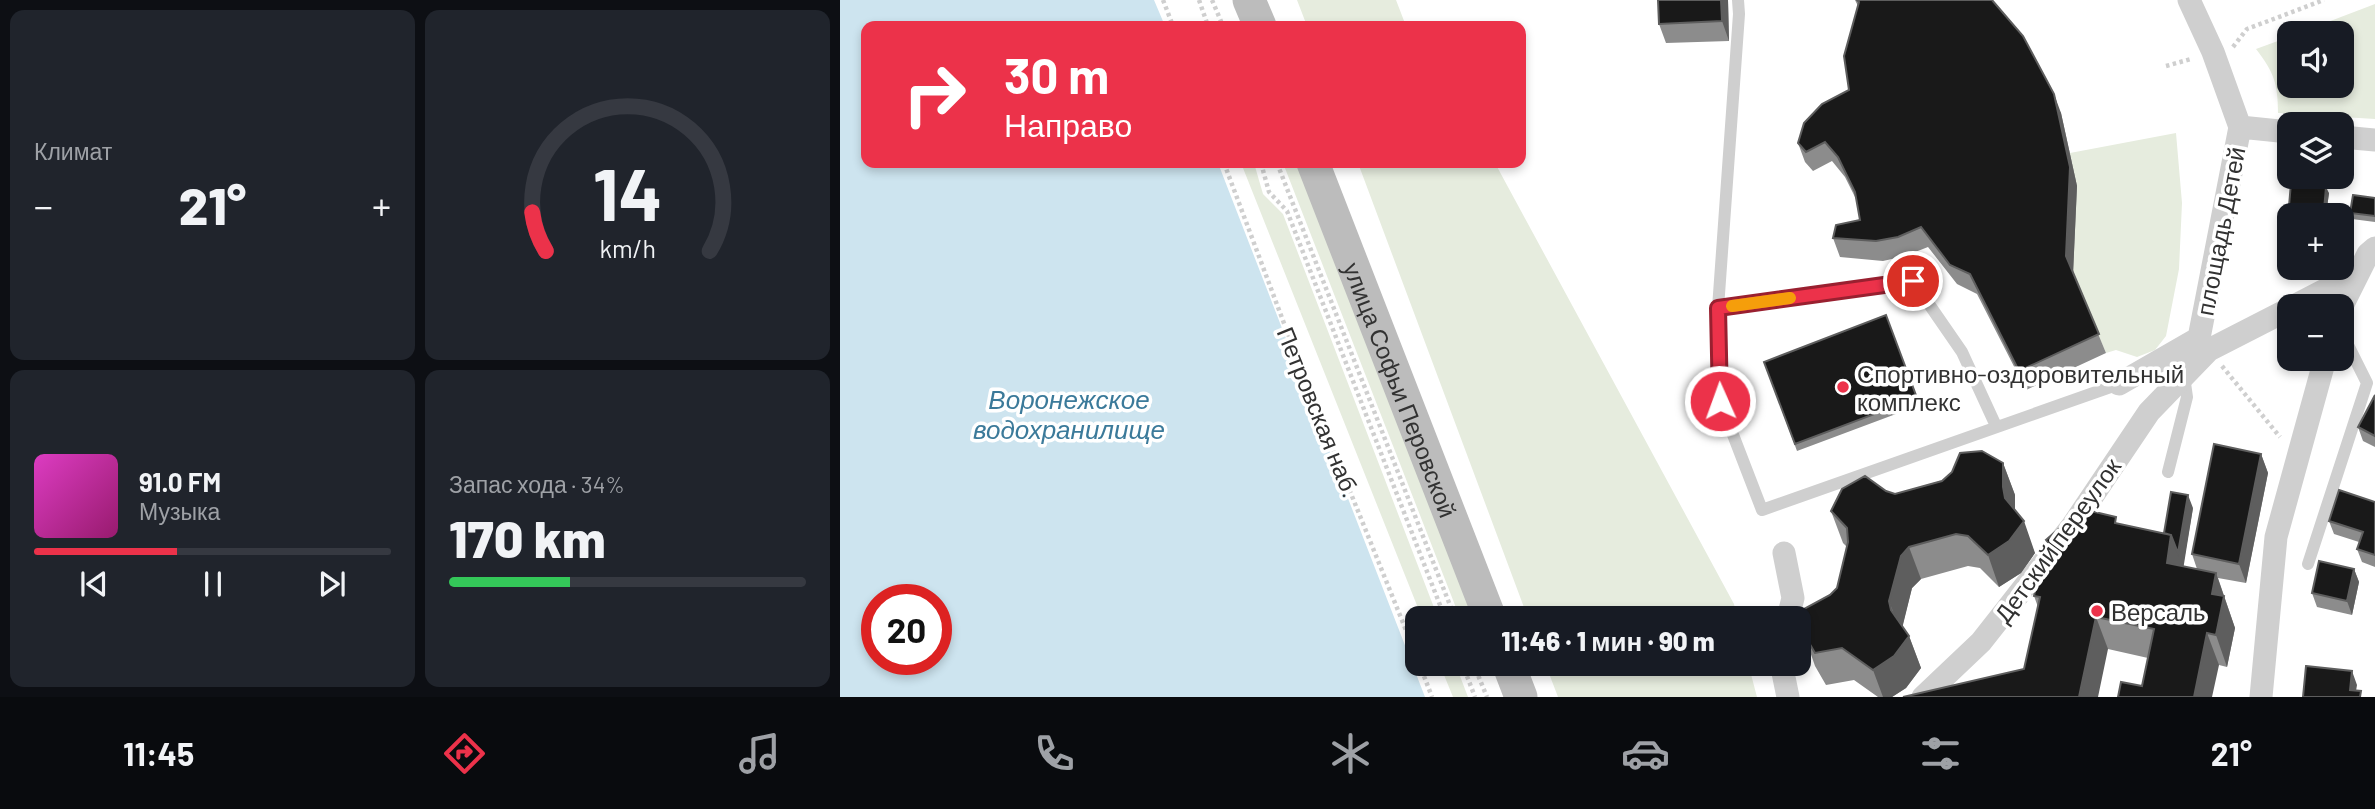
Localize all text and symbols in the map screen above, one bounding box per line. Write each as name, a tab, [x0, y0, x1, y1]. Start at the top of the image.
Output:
map controls	[2277, 21, 2354, 371]
button: sound	[2277, 21, 2354, 98]
text: 30 m	[1004, 45, 1109, 104]
icon: right	[889, 49, 980, 140]
text: Направо	[1004, 105, 1132, 143]
button: layers	[2277, 112, 2354, 189]
text: Климат	[34, 137, 112, 165]
street label: площадь Детей	[2189, 144, 2251, 318]
text: 14	[593, 148, 662, 236]
text: 21°	[179, 173, 246, 235]
text: −	[34, 182, 53, 228]
text: +	[372, 182, 391, 228]
button: +	[2277, 203, 2354, 280]
text: km/h	[599, 233, 656, 263]
pin	[1883, 251, 1943, 311]
street label: улица Софьи Перовской	[1338, 258, 1464, 521]
icon: arrive	[1894, 262, 1932, 300]
button: −	[2277, 294, 2354, 371]
street label: Петровская наб.	[1272, 323, 1366, 501]
place label: Спортивно-оздоровительный комплекс	[1857, 359, 2184, 416]
position arrow	[1683, 364, 1757, 438]
marker: Спортивно-оздоровительный комплекс	[1835, 379, 1851, 395]
water label: Воронежское водохранилище	[973, 383, 1165, 444]
street label: Детский переулок	[1988, 452, 2127, 628]
text: 91.0 FM	[139, 466, 221, 497]
text: Запас хода · 34%	[449, 470, 625, 498]
text: Музыка	[139, 497, 220, 525]
text: 170 km	[449, 506, 606, 568]
icon: previous	[75, 565, 113, 603]
icon: pause	[194, 565, 232, 603]
icon: next	[313, 565, 351, 603]
speed limit sign: 20	[861, 584, 952, 675]
place label: Версаль	[2111, 597, 2206, 626]
marker: Версаль	[2089, 603, 2105, 619]
text: 11:46 · 1 мин · 90 m	[1501, 625, 1715, 656]
icon: directions	[440, 729, 489, 778]
icon: music	[735, 729, 784, 778]
icon: phone	[1030, 729, 1079, 778]
icon: climate	[1326, 729, 1375, 778]
icon: car	[1621, 729, 1670, 778]
icon: filters	[1916, 729, 1965, 778]
text: 11:45	[123, 734, 194, 772]
text: 21°	[2211, 734, 2252, 772]

